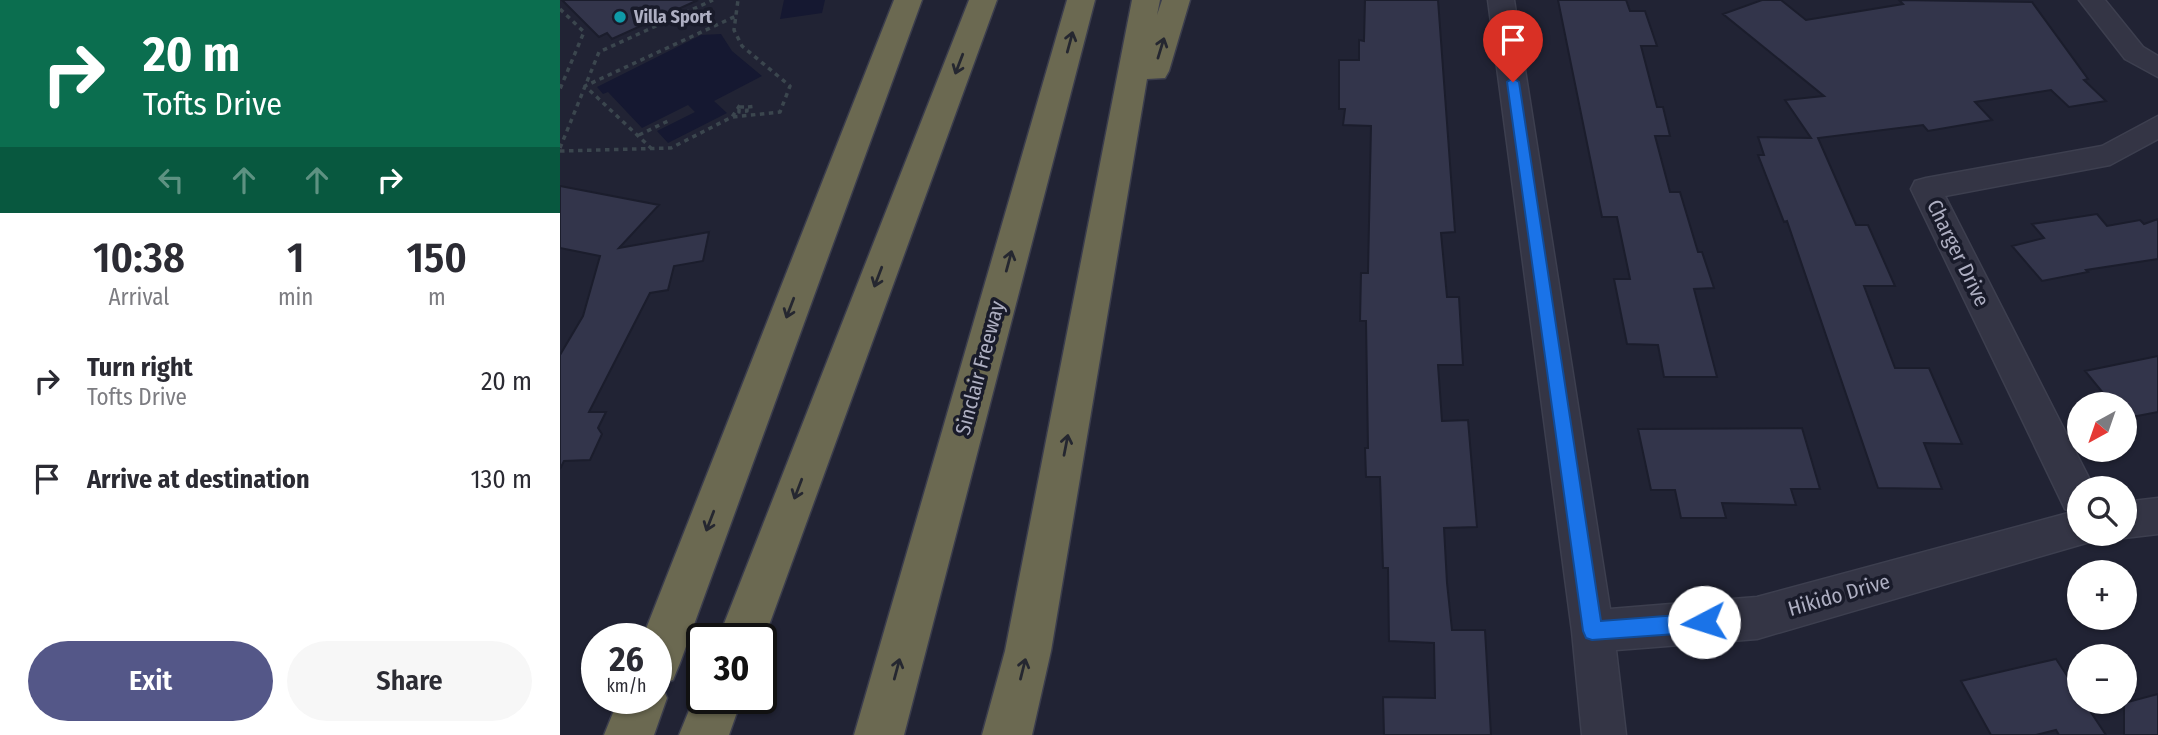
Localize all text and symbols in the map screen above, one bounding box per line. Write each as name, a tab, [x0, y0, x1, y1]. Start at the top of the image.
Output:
place label: Villa Sport	[633, 6, 713, 28]
marker: Villa Sport	[612, 9, 628, 25]
pin	[1483, 10, 1543, 82]
icon: arrive	[1494, 21, 1532, 59]
text: 20 m	[143, 25, 240, 84]
icon: right	[28, 28, 119, 119]
one-way arrow	[1064, 31, 1077, 53]
one-way arrow	[1156, 37, 1169, 59]
one-way arrow	[951, 52, 964, 74]
text: Tofts Drive	[143, 85, 282, 123]
icon: left	[152, 161, 190, 199]
icon: ahead	[225, 161, 263, 199]
icon: ahead	[298, 161, 336, 199]
icon: right	[371, 161, 409, 199]
street label: Charger Drive	[1921, 195, 1995, 311]
text: 10:38	[93, 233, 185, 283]
text: 1	[287, 233, 304, 283]
text: 150	[407, 233, 467, 283]
one-way arrow	[1004, 250, 1017, 272]
one-way arrow	[871, 265, 883, 287]
text: Arrival	[108, 283, 169, 311]
text: min	[278, 283, 313, 311]
text: m	[428, 283, 446, 311]
one-way arrow	[783, 297, 796, 319]
street label: Sinclair Freeway	[950, 297, 1011, 438]
text: Turn right	[87, 352, 193, 383]
icon: right	[28, 362, 66, 400]
text: 20 m	[481, 366, 532, 397]
text: Tofts Drive	[87, 383, 187, 411]
north arrow	[2067, 392, 2137, 462]
map controls	[2067, 392, 2137, 714]
one-way arrow	[1060, 434, 1073, 457]
icon: arrive	[28, 460, 66, 498]
text: Arrive at destination	[87, 464, 310, 495]
text: 130 m	[470, 464, 532, 495]
button: search	[2067, 476, 2137, 546]
one-way arrow	[790, 478, 803, 500]
one-way arrow	[703, 510, 715, 532]
button: +	[2067, 560, 2137, 630]
street label: Hikido Drive	[1785, 568, 1893, 622]
position arrow	[1667, 585, 1741, 659]
speed limit sign: 30	[686, 623, 777, 714]
text: 26	[609, 638, 644, 680]
button: Exit	[28, 641, 273, 721]
button: Share	[287, 641, 532, 721]
button: −	[2067, 644, 2137, 714]
one-way arrow	[891, 658, 904, 681]
one-way arrow	[1017, 658, 1030, 681]
text: km/h	[606, 675, 647, 697]

